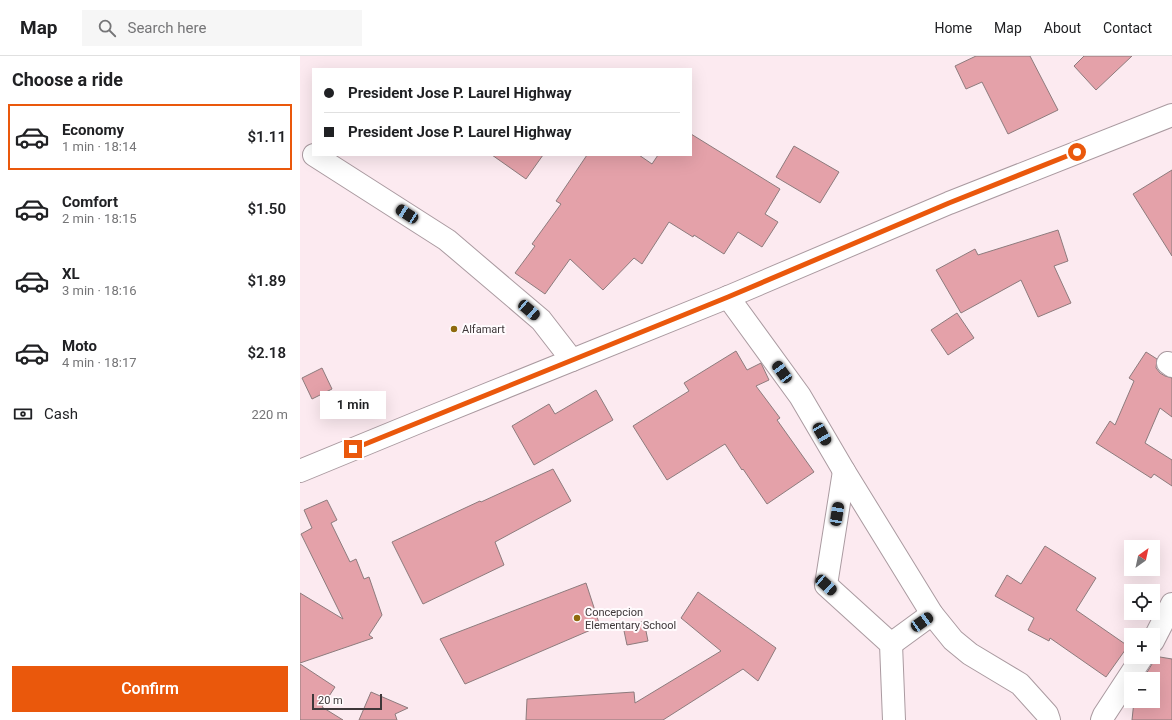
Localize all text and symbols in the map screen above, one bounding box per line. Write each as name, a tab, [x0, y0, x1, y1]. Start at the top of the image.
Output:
search box	[82, 10, 362, 46]
text: Map	[20, 16, 58, 39]
icon: search	[96, 17, 118, 39]
text: Search here	[128, 19, 206, 37]
text: Home	[934, 20, 972, 36]
text: Map	[994, 20, 1022, 36]
text: About	[1044, 20, 1081, 36]
text: Contact	[1103, 20, 1152, 36]
text: Choose a ride	[12, 69, 123, 90]
text: President Jose P. Laurel Highway	[348, 84, 572, 102]
icon: car	[14, 119, 50, 155]
text: Economy	[62, 121, 124, 139]
text: President Jose P. Laurel Highway	[348, 123, 572, 141]
text: $1.11	[247, 128, 286, 146]
text: 1 min · 18:14	[62, 139, 137, 154]
route start	[1068, 143, 1086, 161]
icon: car	[14, 191, 50, 227]
text: Comfort	[62, 193, 118, 211]
text: $1.50	[247, 200, 286, 218]
car	[394, 202, 420, 226]
text: 2 min · 18:15	[62, 211, 137, 226]
icon: car	[14, 263, 50, 299]
text: XL	[62, 265, 80, 283]
text: $1.89	[247, 272, 286, 290]
text: 3 min · 18:16	[62, 283, 137, 298]
car	[516, 298, 542, 322]
place label: Alfamart	[462, 323, 505, 336]
marker: Alfamart	[449, 324, 459, 334]
icon: car	[14, 335, 50, 371]
text: Moto	[62, 337, 97, 355]
text: $2.18	[247, 344, 286, 362]
text: 4 min · 18:17	[62, 355, 137, 370]
car	[770, 359, 794, 385]
callout: 1 min	[320, 391, 386, 419]
text: 1 min	[337, 397, 369, 412]
icon: cash	[12, 403, 34, 425]
text: Cash	[44, 405, 78, 423]
text: 220 m	[251, 407, 288, 422]
car	[811, 421, 833, 447]
route end	[344, 440, 362, 458]
car	[829, 501, 845, 527]
north arrow	[1124, 540, 1160, 576]
map controls	[1124, 540, 1160, 708]
car	[813, 573, 839, 597]
button: locate	[1124, 584, 1160, 620]
place label: Concepcion Elementary School	[585, 606, 676, 632]
car	[909, 610, 935, 634]
marker: Concepcion Elementary School	[572, 613, 582, 623]
button: +	[1124, 628, 1160, 664]
button: Confirm	[12, 666, 288, 712]
button: −	[1124, 672, 1160, 708]
scale bar	[312, 692, 382, 711]
text: 20 m	[318, 694, 343, 707]

